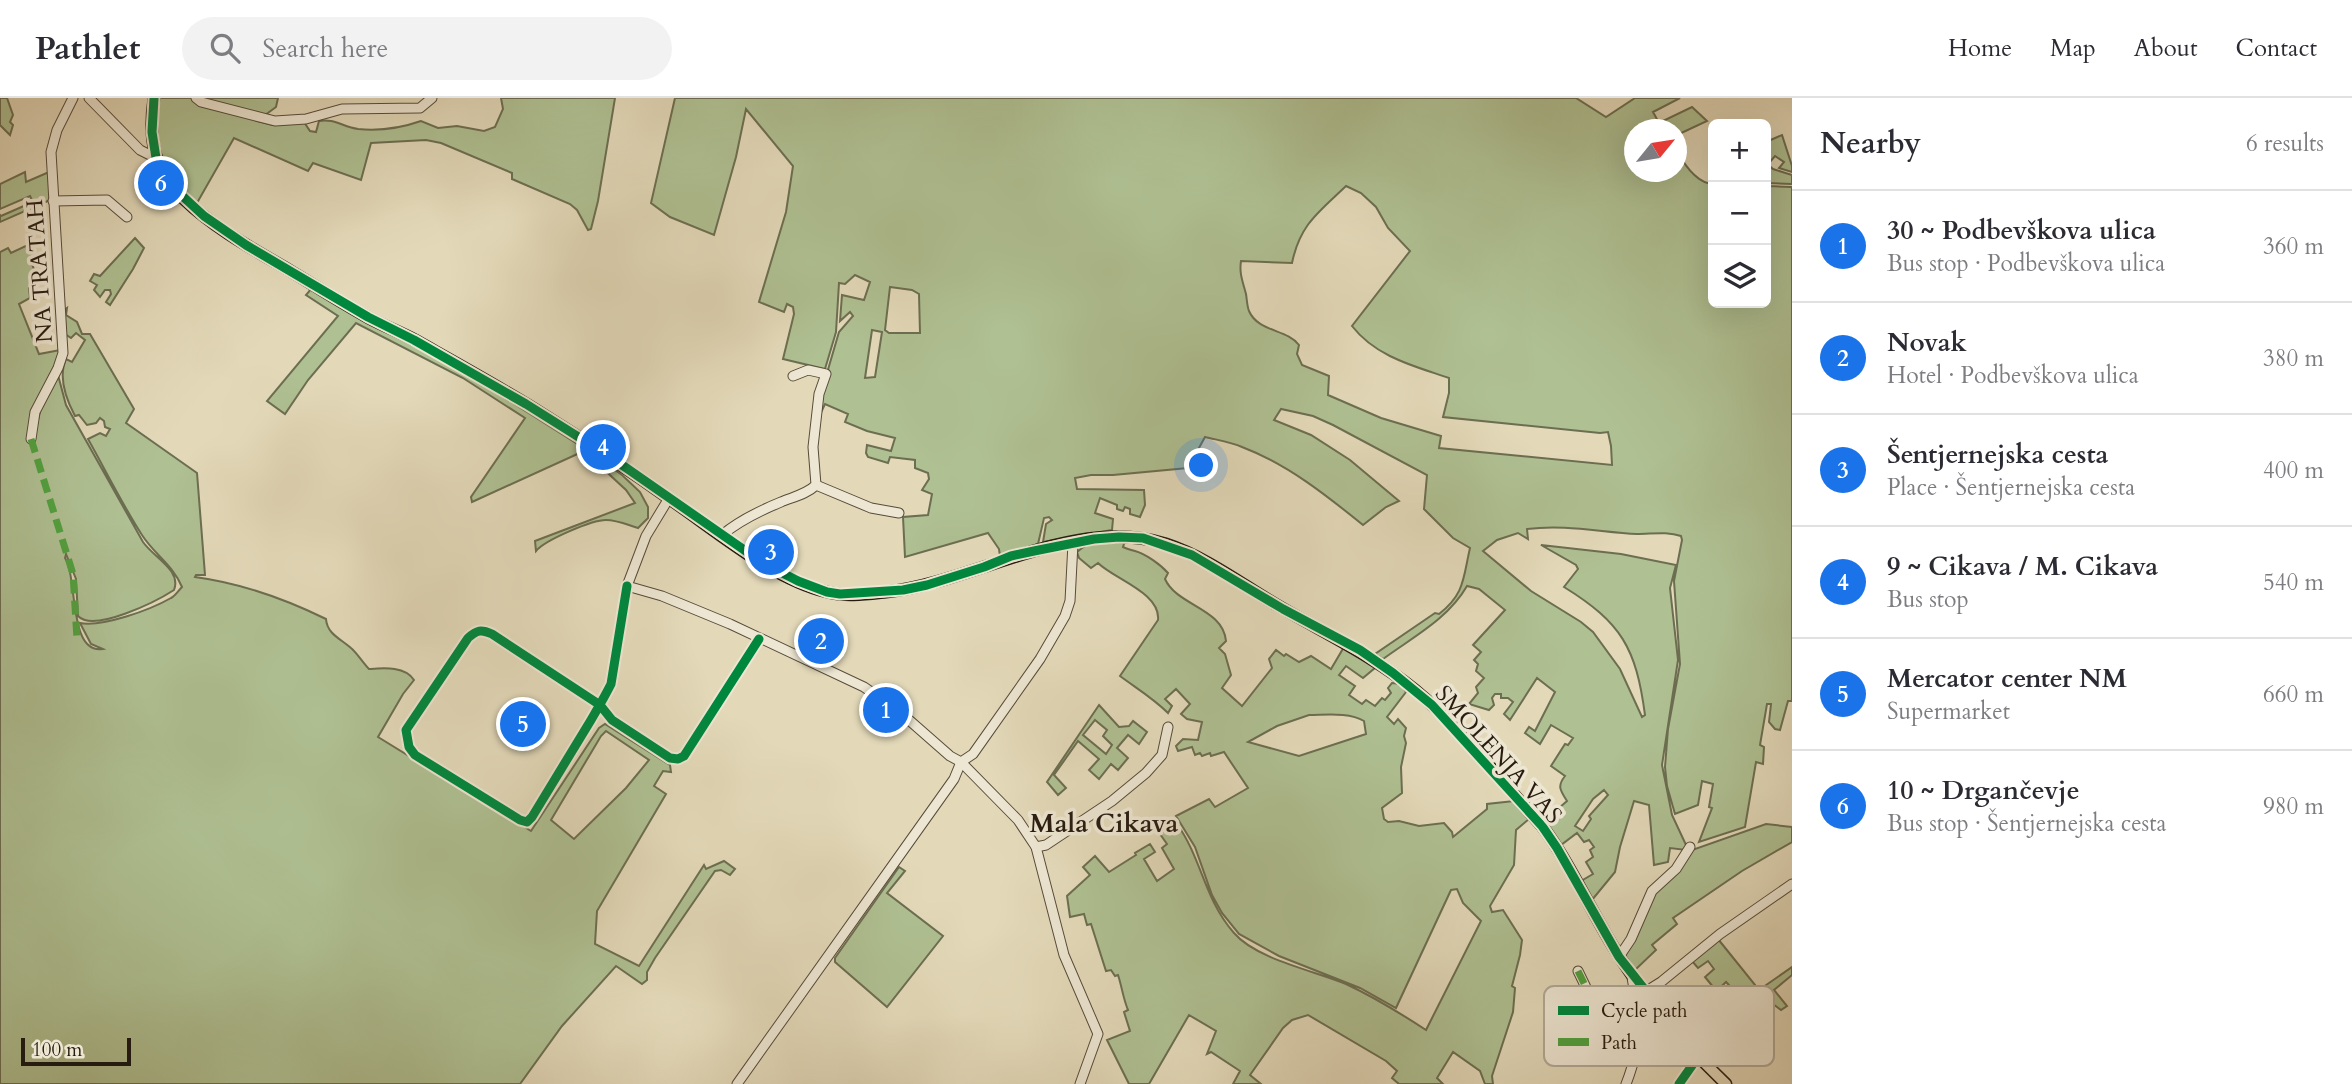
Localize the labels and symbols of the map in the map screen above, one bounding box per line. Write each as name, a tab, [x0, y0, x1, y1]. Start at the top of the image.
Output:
north arrow	[1624, 119, 1687, 182]
pin: 6	[138, 157, 184, 209]
street label: NA TRATAH	[19, 198, 60, 344]
pin: 4	[580, 421, 626, 473]
your location	[1184, 448, 1218, 482]
pin: 3	[748, 526, 794, 578]
pin: 2	[798, 615, 844, 667]
street label: SMOLENJA VAS	[1428, 679, 1569, 830]
pin: 1	[863, 684, 909, 736]
pin: 5	[500, 698, 546, 750]
district label: Mala Cikava	[1029, 806, 1179, 841]
legend	[1544, 986, 1774, 1066]
text: Cycle path	[1601, 998, 1688, 1024]
text: Path	[1601, 1030, 1637, 1056]
scale bar	[21, 1035, 131, 1067]

